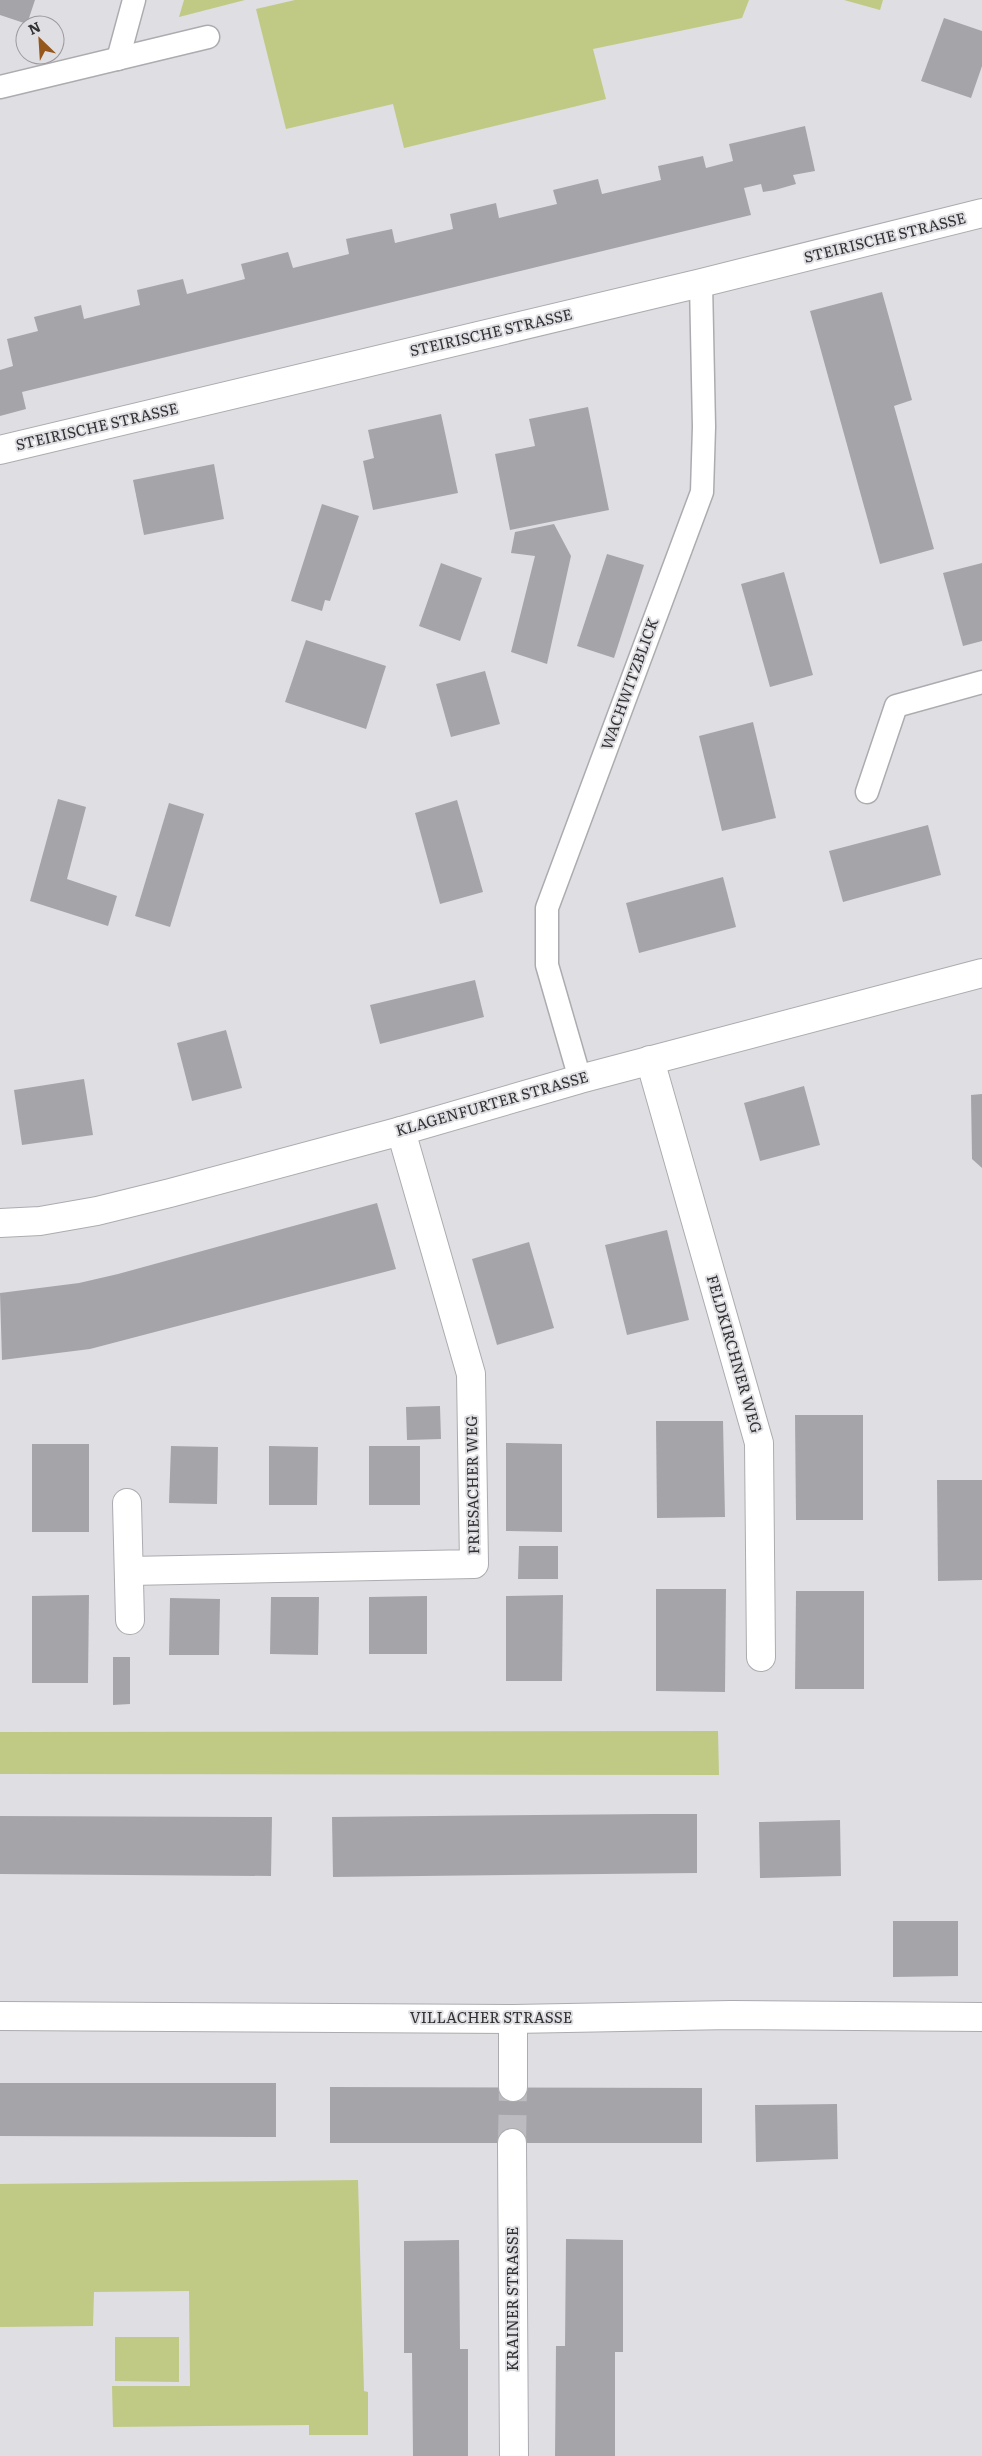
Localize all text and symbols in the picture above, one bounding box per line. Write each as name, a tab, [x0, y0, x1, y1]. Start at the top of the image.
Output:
north arrow	[15, 15, 65, 65]
text: N	[25, 16, 44, 39]
street label: STEIRISCHE STRASSE	[801, 205, 968, 268]
street label: STEIRISCHE STRASSE	[407, 302, 574, 361]
street label: STEIRISCHE STRASSE	[13, 396, 180, 455]
street label: WACHWITZBLICK	[594, 614, 663, 753]
street label: KLAGENFURTER STRASSE	[393, 1064, 591, 1141]
street label: FELDKIRCHNER WEG	[702, 1272, 769, 1436]
street label: FRIESACHER WEG	[459, 1415, 484, 1555]
street label: VILLACHER STRASSE	[410, 2005, 572, 2028]
street label: KRAINER STRASSE	[500, 2227, 523, 2371]

